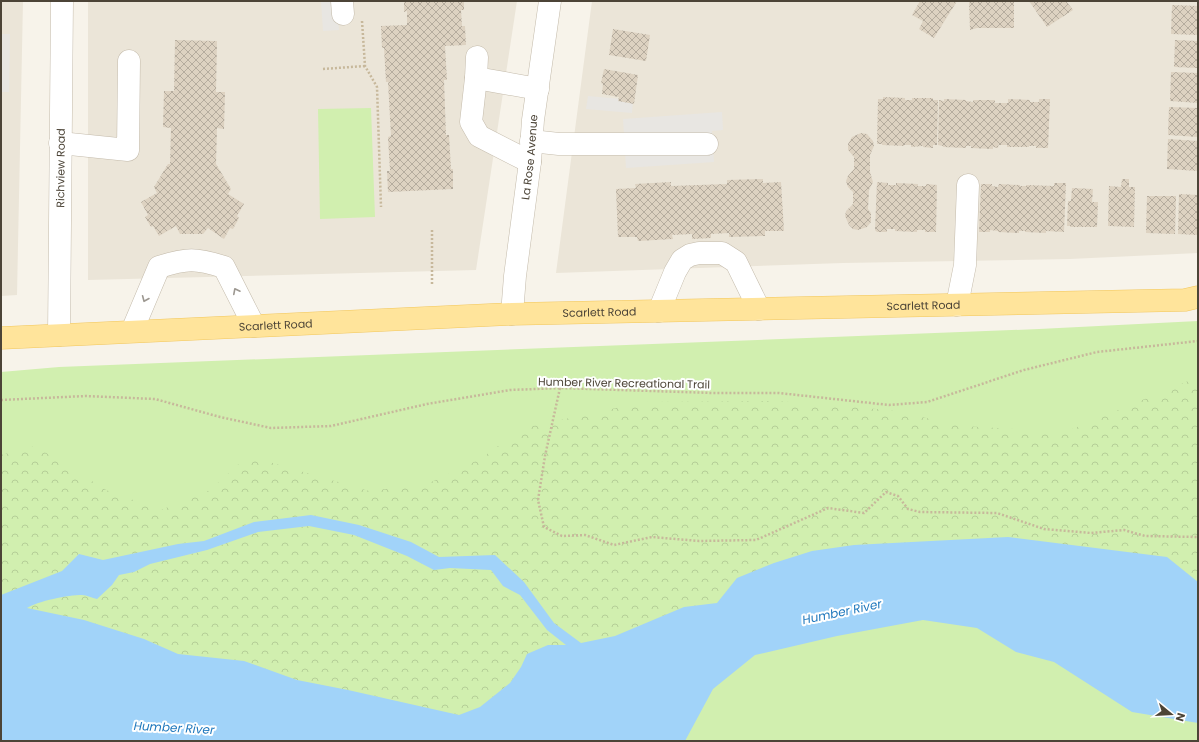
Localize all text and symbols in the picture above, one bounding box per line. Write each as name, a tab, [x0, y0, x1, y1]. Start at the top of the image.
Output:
street label: La Rose Avenue	[517, 113, 542, 201]
street label: Richview Road	[52, 128, 69, 208]
one-way arrow	[234, 288, 241, 295]
one-way arrow	[142, 296, 150, 303]
street label: Scarlett Road	[886, 297, 960, 314]
street label: Scarlett Road	[562, 303, 636, 321]
street label: Scarlett Road	[238, 315, 313, 335]
street label: Humber River Recreational Trail	[538, 374, 710, 392]
water label: Humber River	[801, 595, 884, 628]
north arrow	[1151, 694, 1191, 734]
text: N	[1172, 711, 1189, 724]
water label: Humber River	[133, 717, 215, 738]

